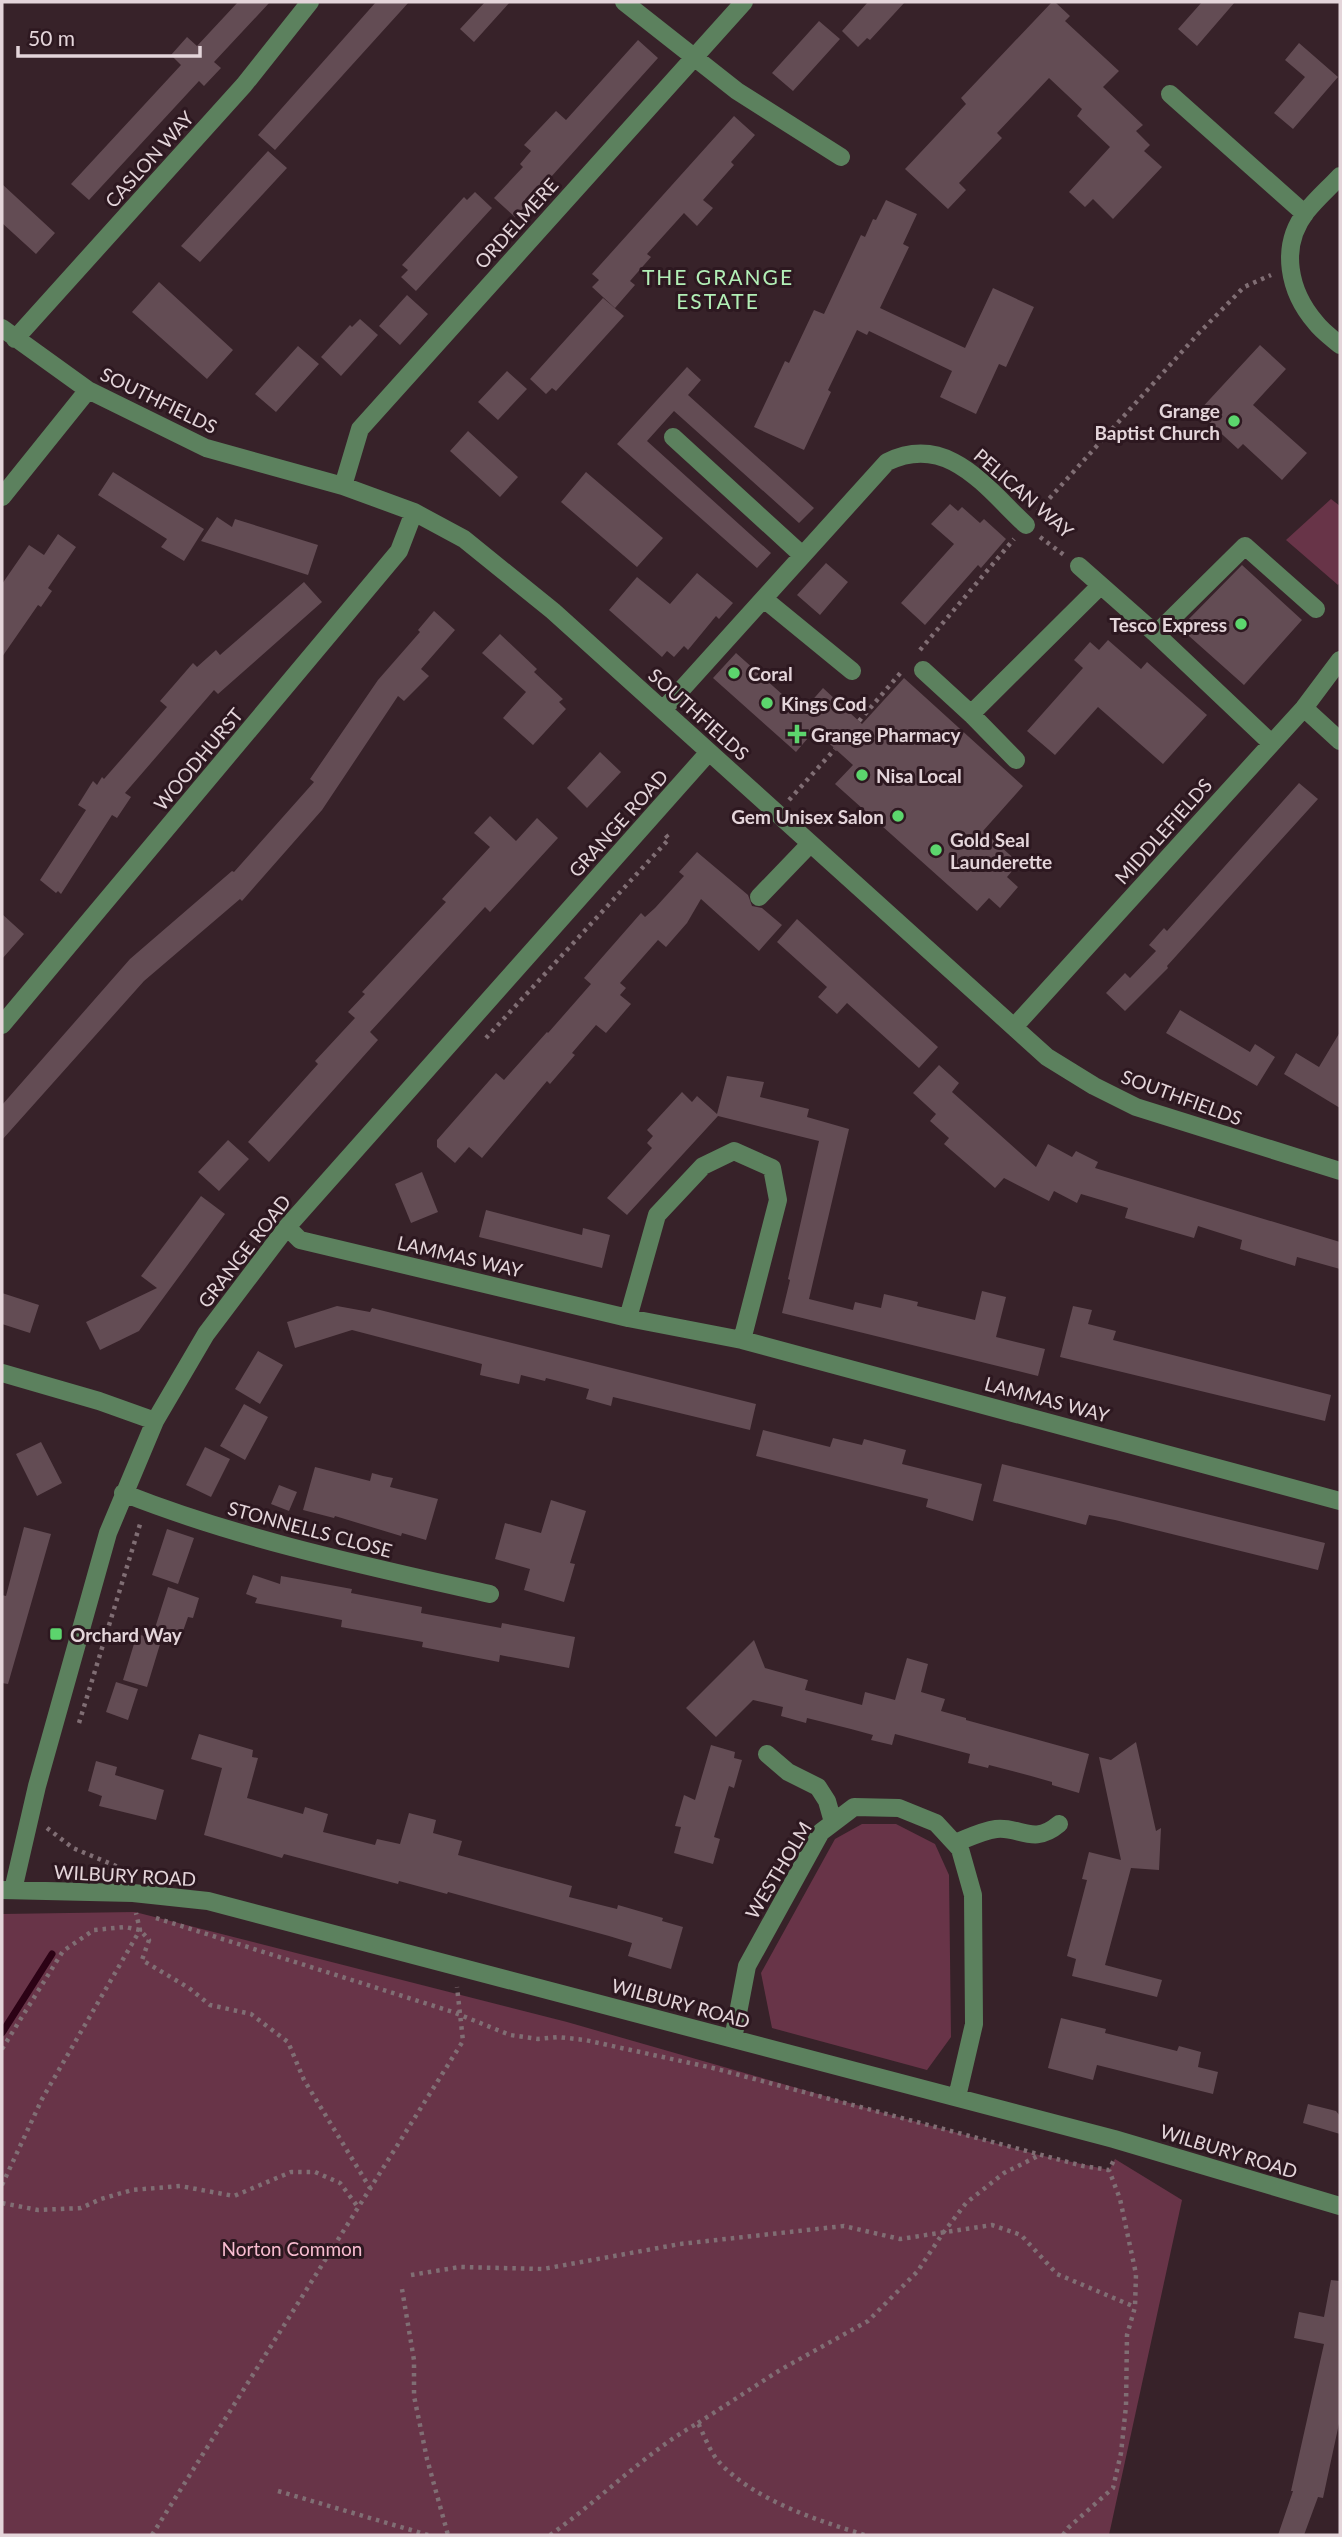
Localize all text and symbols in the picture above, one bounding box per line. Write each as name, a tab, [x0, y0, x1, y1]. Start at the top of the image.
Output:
scale bar	[18, 14, 200, 58]
text: 50 m	[28, 25, 75, 50]
street label: CASLON WAY	[100, 106, 198, 212]
street label: ORDELMERE	[469, 173, 563, 273]
district label: THE GRANGE ESTATE	[642, 264, 794, 313]
street label: SOUTHFIELDS	[97, 362, 221, 438]
place label: Grange Baptist Church	[1094, 399, 1220, 444]
marker: Grange Baptist Church	[1226, 413, 1242, 429]
street label: PELICAN WAY	[970, 444, 1079, 543]
place label: Tesco Express	[1110, 613, 1227, 636]
marker: Tesco Express	[1233, 616, 1249, 632]
place label: Coral	[748, 662, 793, 685]
street label: SOUTHFIELDS	[644, 663, 754, 765]
marker: Coral	[726, 665, 742, 681]
place label: Kings Cod	[781, 692, 867, 715]
marker: Kings Cod	[759, 695, 775, 711]
street label: WOODHURST	[149, 703, 247, 815]
place label: Grange Pharmacy	[811, 723, 961, 746]
marker: Grange Pharmacy	[789, 726, 805, 742]
street label: GRANGE ROAD	[564, 764, 672, 882]
place label: Nisa Local	[876, 764, 962, 787]
marker: Nisa Local	[854, 767, 870, 783]
street label: MIDDLEFIELDS	[1110, 773, 1216, 889]
place label: Gem Unisex Salon	[731, 805, 884, 828]
marker: Gem Unisex Salon	[890, 808, 906, 824]
place label: Gold Seal Launderette	[950, 828, 1052, 873]
marker: Gold Seal Launderette	[928, 842, 944, 858]
street label: SOUTHFIELDS	[1118, 1065, 1246, 1129]
street label: GRANGE ROAD	[193, 1190, 295, 1312]
street label: LAMMAS WAY	[395, 1230, 525, 1282]
street label: LAMMAS WAY	[982, 1371, 1112, 1427]
street label: STONNELLS CLOSE	[225, 1496, 395, 1562]
place label: Orchard Way	[70, 1623, 183, 1646]
marker: Orchard Way	[48, 1626, 64, 1642]
street label: WESTHOLM	[740, 1817, 816, 1923]
street label: WILBURY ROAD	[53, 1860, 197, 1890]
street label: WILBURY ROAD	[609, 1973, 753, 2033]
street label: WILBURY ROAD	[1158, 2119, 1300, 2183]
park label: Norton Common	[222, 2237, 362, 2260]

